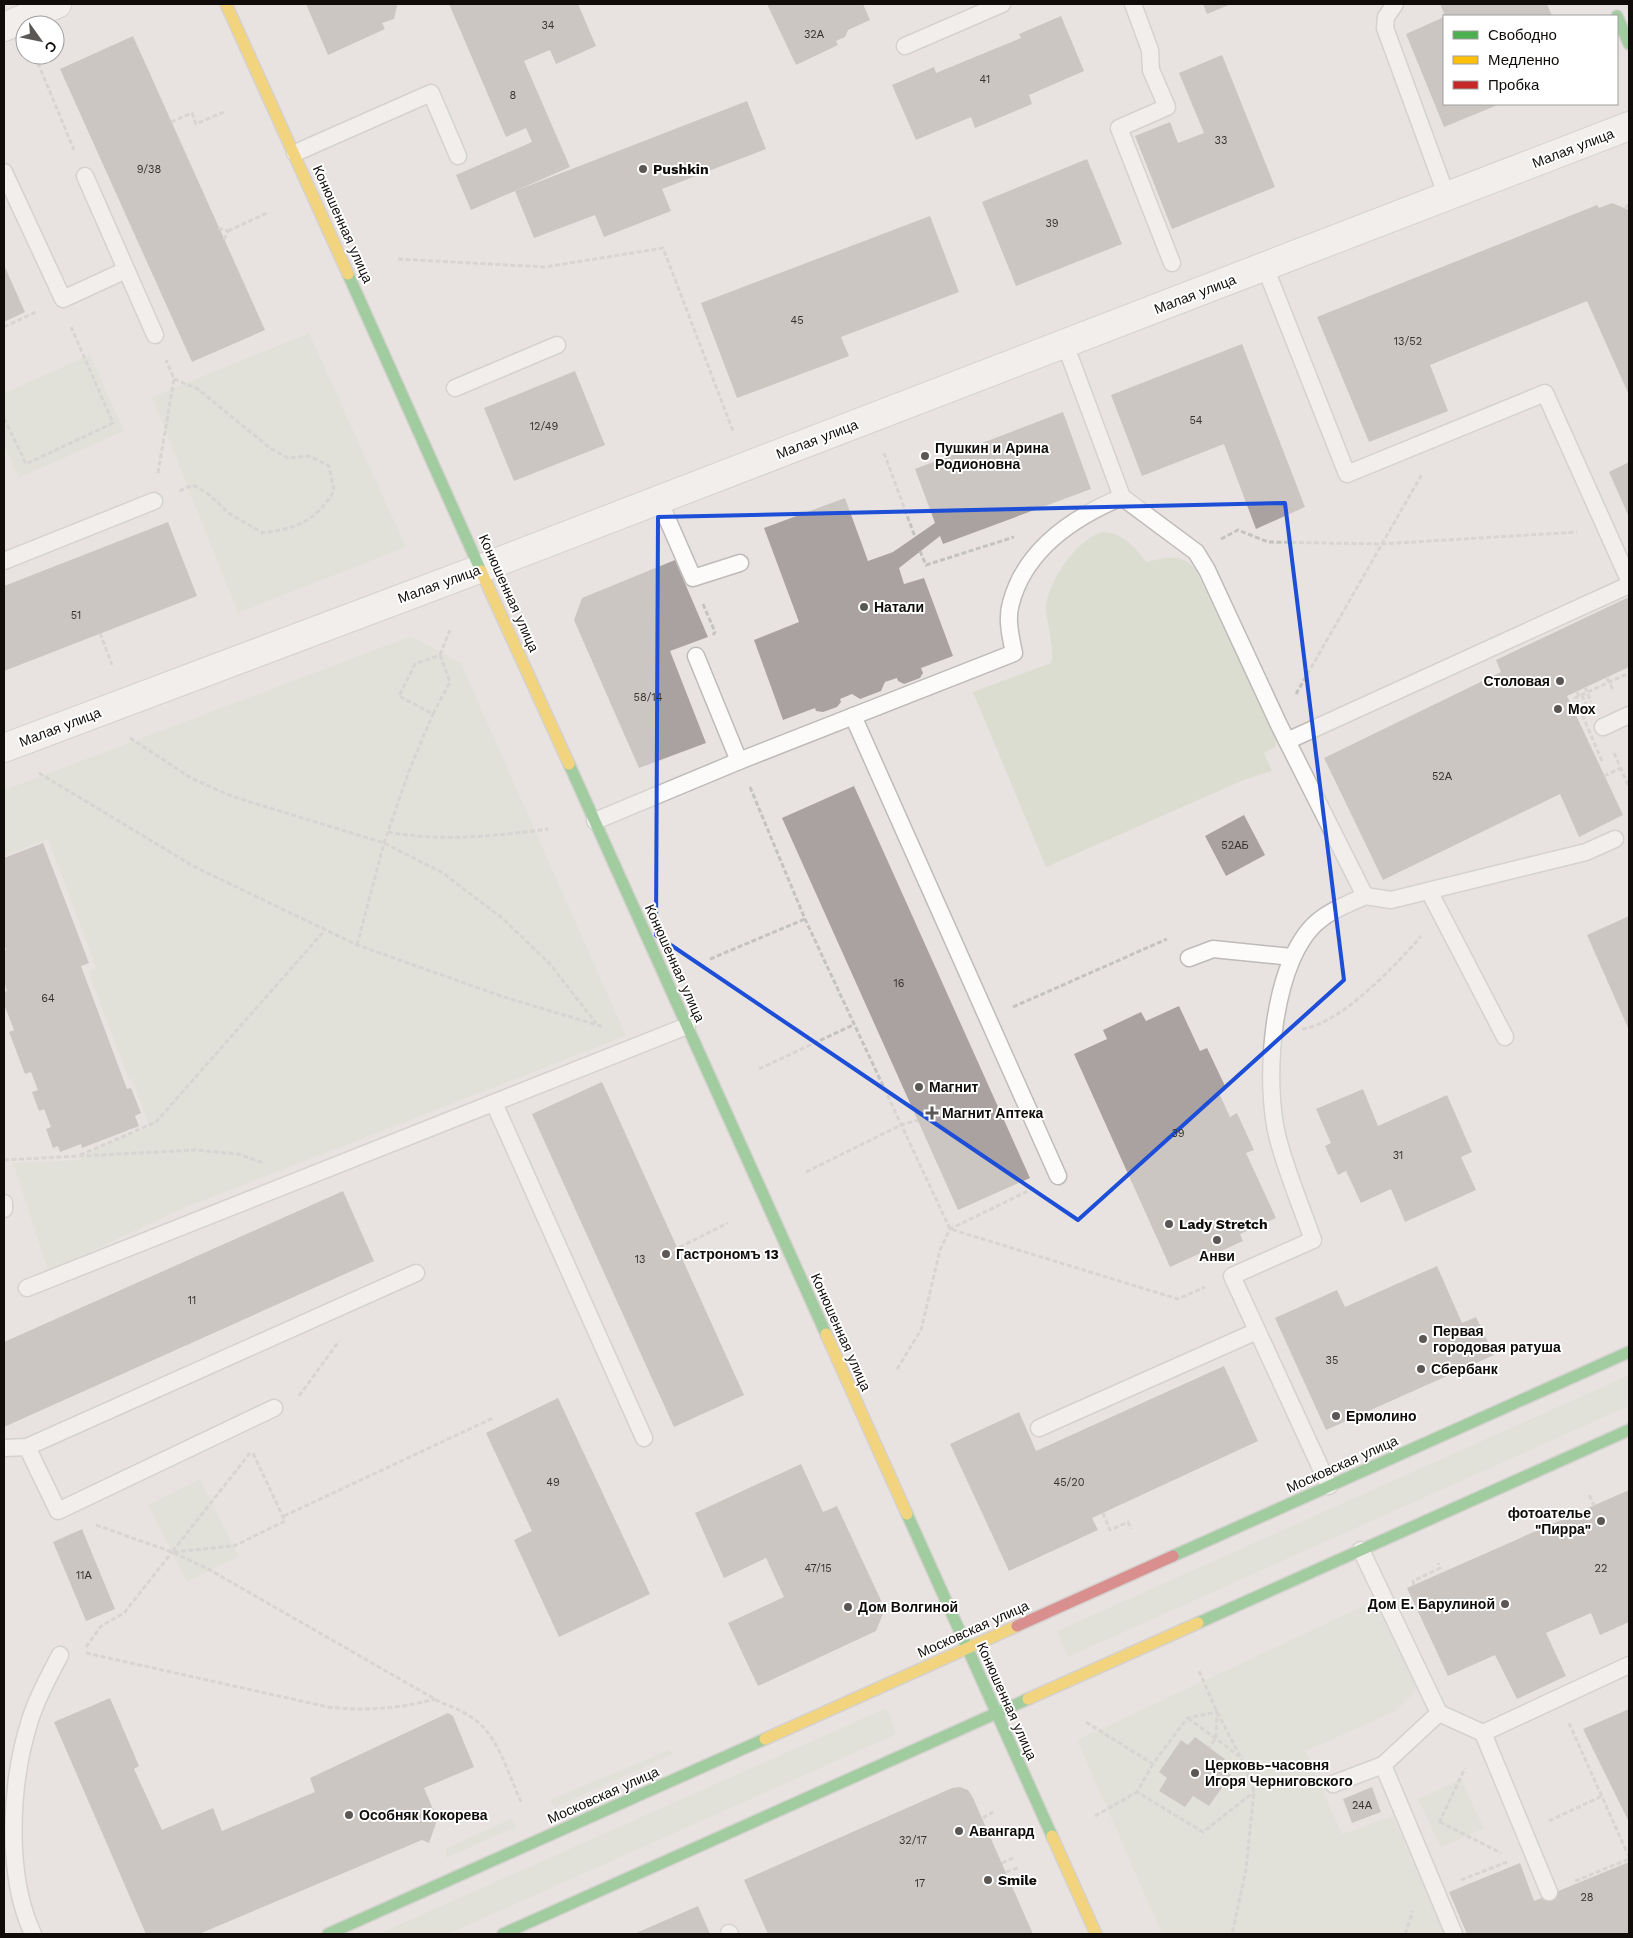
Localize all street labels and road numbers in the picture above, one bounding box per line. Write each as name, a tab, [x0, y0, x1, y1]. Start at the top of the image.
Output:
street label: Малая улица	[1530, 125, 1616, 171]
street label: Конюшенная улица	[310, 163, 376, 286]
street label: Малая улица	[1152, 271, 1238, 317]
street label: Малая улица	[774, 416, 860, 462]
street label: Конюшенная улица	[476, 532, 542, 655]
street label: Малая улица	[396, 562, 483, 606]
street label: Малая улица	[17, 704, 103, 750]
street label: Конюшенная улица	[642, 902, 708, 1025]
street label: Конюшенная улица	[808, 1271, 874, 1394]
street label: Московская улица	[1284, 1432, 1400, 1496]
street label: Московская улица	[915, 1597, 1031, 1661]
street label: Конюшенная улица	[974, 1640, 1040, 1763]
street label: Московская улица	[545, 1763, 661, 1827]

